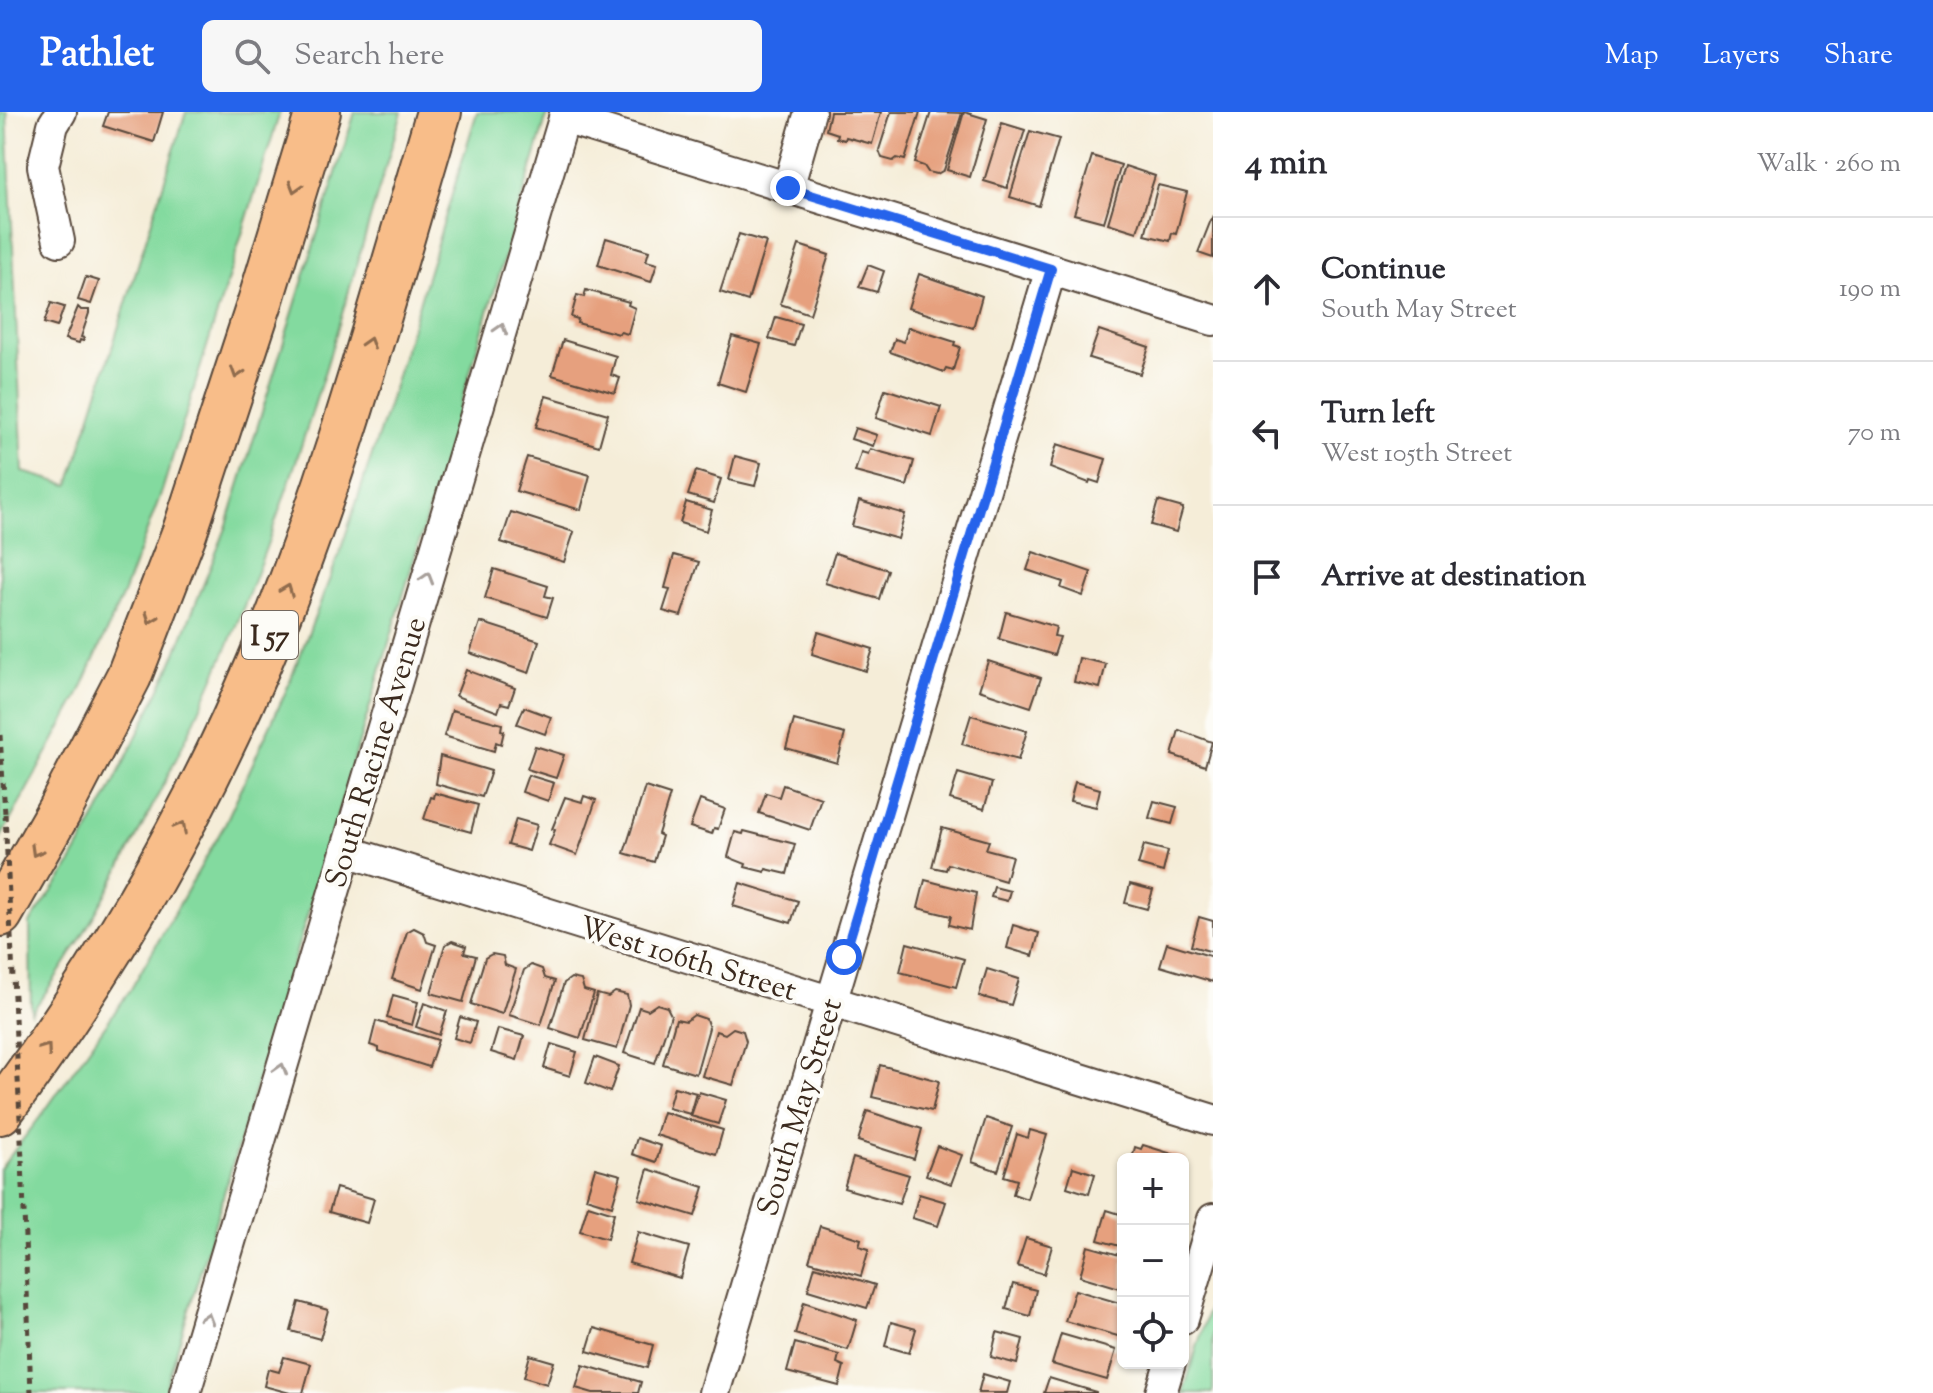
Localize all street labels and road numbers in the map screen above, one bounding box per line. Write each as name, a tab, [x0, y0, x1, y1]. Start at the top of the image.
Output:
road number: I 57	[242, 611, 298, 659]
street label: South Racine Avenue	[316, 612, 439, 893]
street label: West 106th Street	[573, 907, 801, 1014]
street label: South May Street	[748, 994, 855, 1222]

